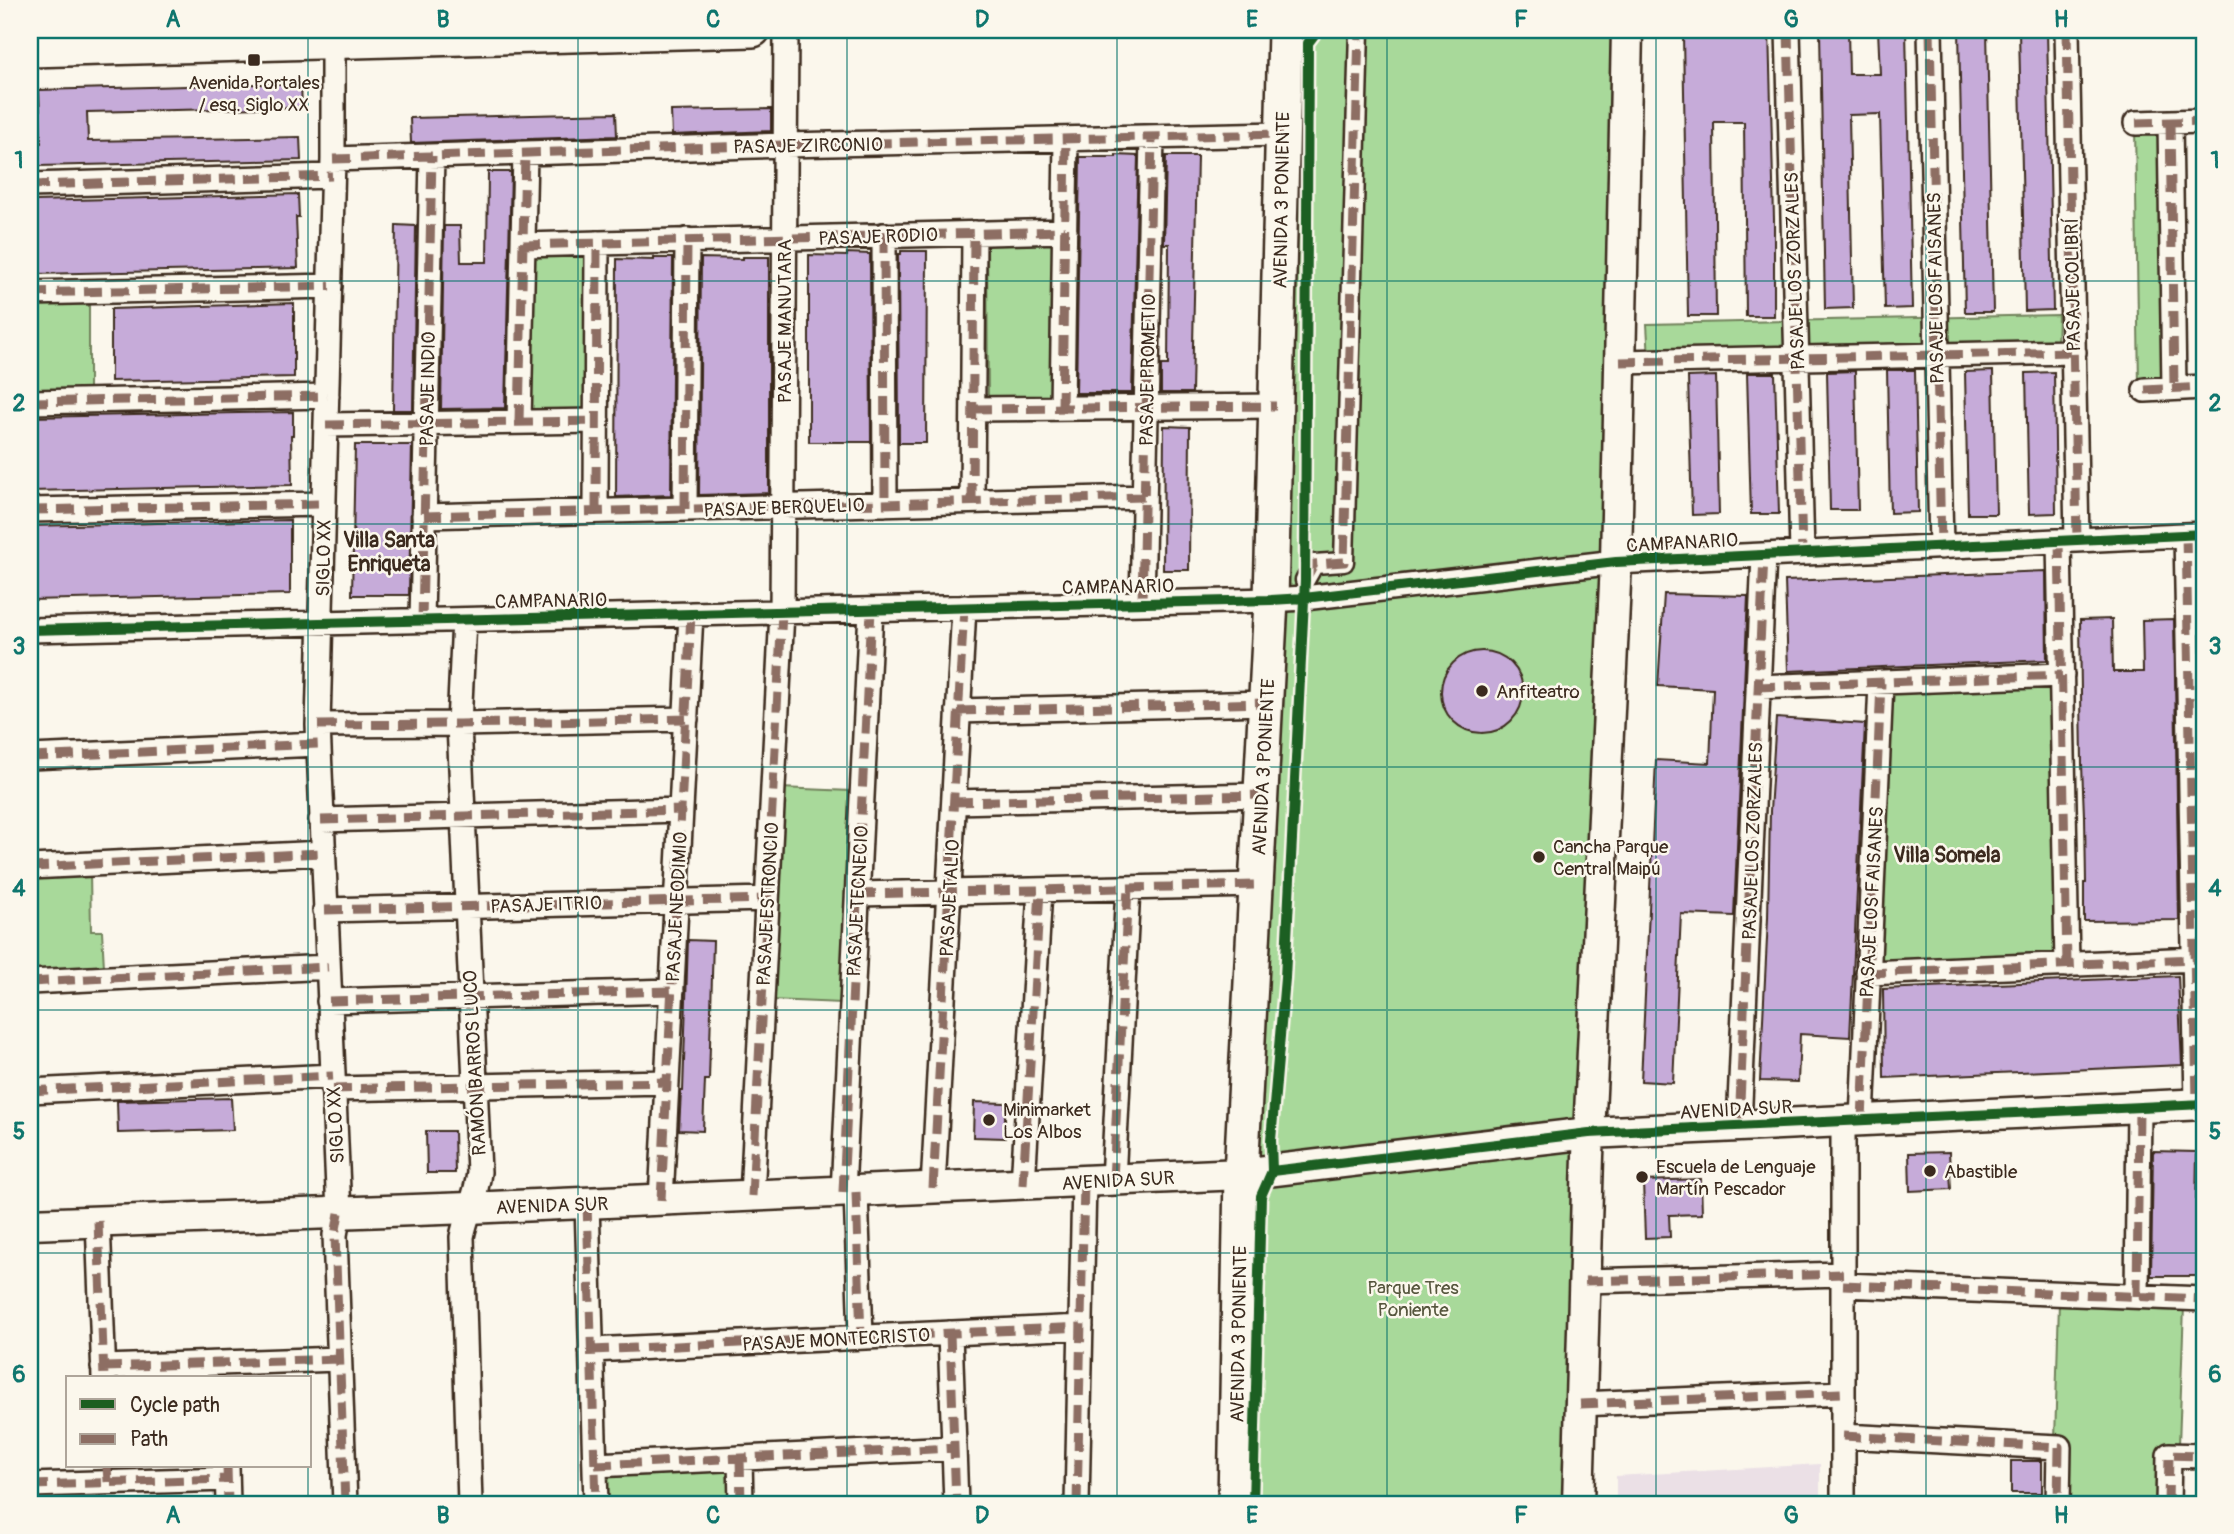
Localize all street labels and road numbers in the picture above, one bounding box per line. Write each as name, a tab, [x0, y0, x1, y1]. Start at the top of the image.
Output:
street label: AVENIDA 3 PONIENTE	[1268, 111, 1296, 289]
street label: PASAJE ZIRCONIO	[733, 133, 883, 159]
street label: PASAJE LOS ZORZALES	[1780, 171, 1810, 370]
street label: PASAJE LOS FAISANES	[1922, 192, 1950, 384]
street label: PASAJE COLIBRÍ	[2060, 217, 2086, 352]
street label: PASAJE RODIO	[818, 223, 938, 251]
street label: PASAJE MANUTARA	[773, 239, 797, 403]
street label: PASAJE PROMETIO	[1135, 294, 1161, 446]
street label: PASAJE INDIO	[415, 331, 441, 447]
street label: PASAJE BERQUELIO	[703, 493, 865, 523]
street label: SIGLO XX	[311, 519, 337, 597]
street label: CAMPANARIO	[1625, 528, 1739, 558]
street label: CAMPANARIO	[1062, 574, 1174, 600]
street label: CAMPANARIO	[495, 588, 607, 614]
street label: AVENIDA 3 PONIENTE	[1247, 678, 1281, 856]
street label: PASAJE LOS ZORZALES	[1738, 742, 1768, 941]
street label: PASAJE LOS FAISANES	[1855, 806, 1889, 998]
street label: PASAJE ESTRONCIO	[752, 822, 784, 986]
street label: PASAJE TECNECIO	[842, 825, 874, 977]
street label: PASAJE NEODIMIO	[661, 831, 693, 983]
street label: PASAJE TALIO	[935, 839, 965, 957]
street label: PASAJE ITRIO	[490, 891, 602, 919]
street label: RAMÓN BARROS LUCO	[458, 970, 492, 1156]
street label: SIGLO XX	[322, 1086, 350, 1164]
street label: AVENIDA SUR	[1679, 1095, 1793, 1125]
street label: AVENIDA SUR	[1061, 1166, 1175, 1196]
street label: AVENIDA SUR	[495, 1192, 609, 1220]
street label: AVENIDA 3 PONIENTE	[1225, 1245, 1253, 1423]
street label: PASAJE MONTECRISTO	[742, 1323, 931, 1357]

